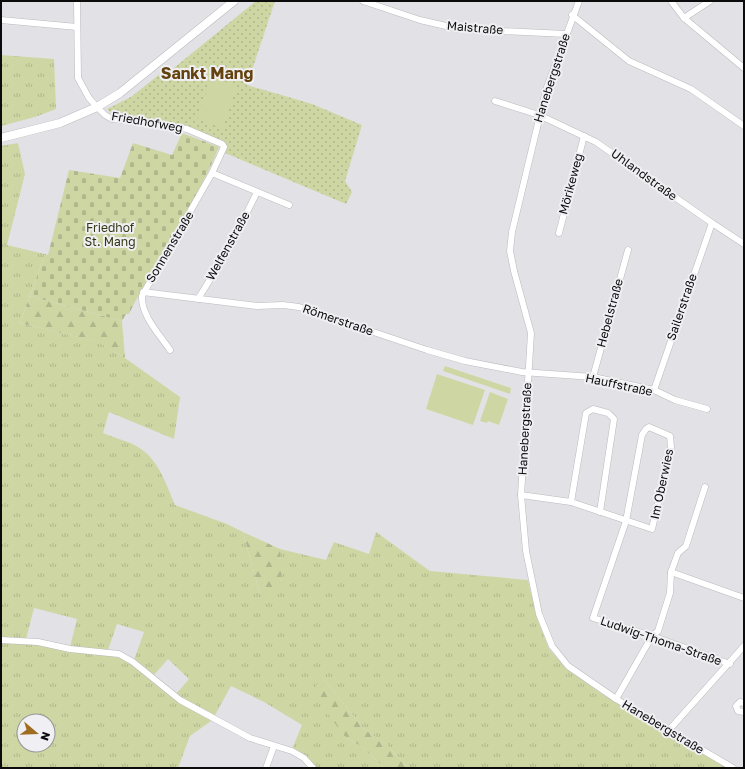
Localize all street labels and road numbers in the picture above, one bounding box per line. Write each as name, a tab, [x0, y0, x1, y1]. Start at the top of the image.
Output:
street label: Maistraße	[446, 18, 504, 37]
street label: Hanebergstraße	[530, 31, 573, 124]
street label: Friedhofweg	[110, 108, 184, 135]
street label: Uhlandstraße	[608, 146, 680, 204]
street label: Mörikeweg	[555, 152, 586, 216]
street label: Sonnenstraße	[142, 208, 197, 285]
street label: Welfenstraße	[202, 209, 253, 283]
street label: Sailerstraße	[663, 272, 700, 342]
street label: Hebelstraße	[593, 277, 626, 349]
street label: Römerstraße	[301, 300, 376, 339]
street label: Hauffstraße	[584, 370, 654, 399]
street label: Hanebergstraße	[515, 382, 534, 476]
street label: Im Oberwies	[647, 447, 676, 521]
street label: Ludwig-Thoma-Straße	[599, 613, 724, 668]
street label: Hanebergstraße	[620, 696, 707, 757]

